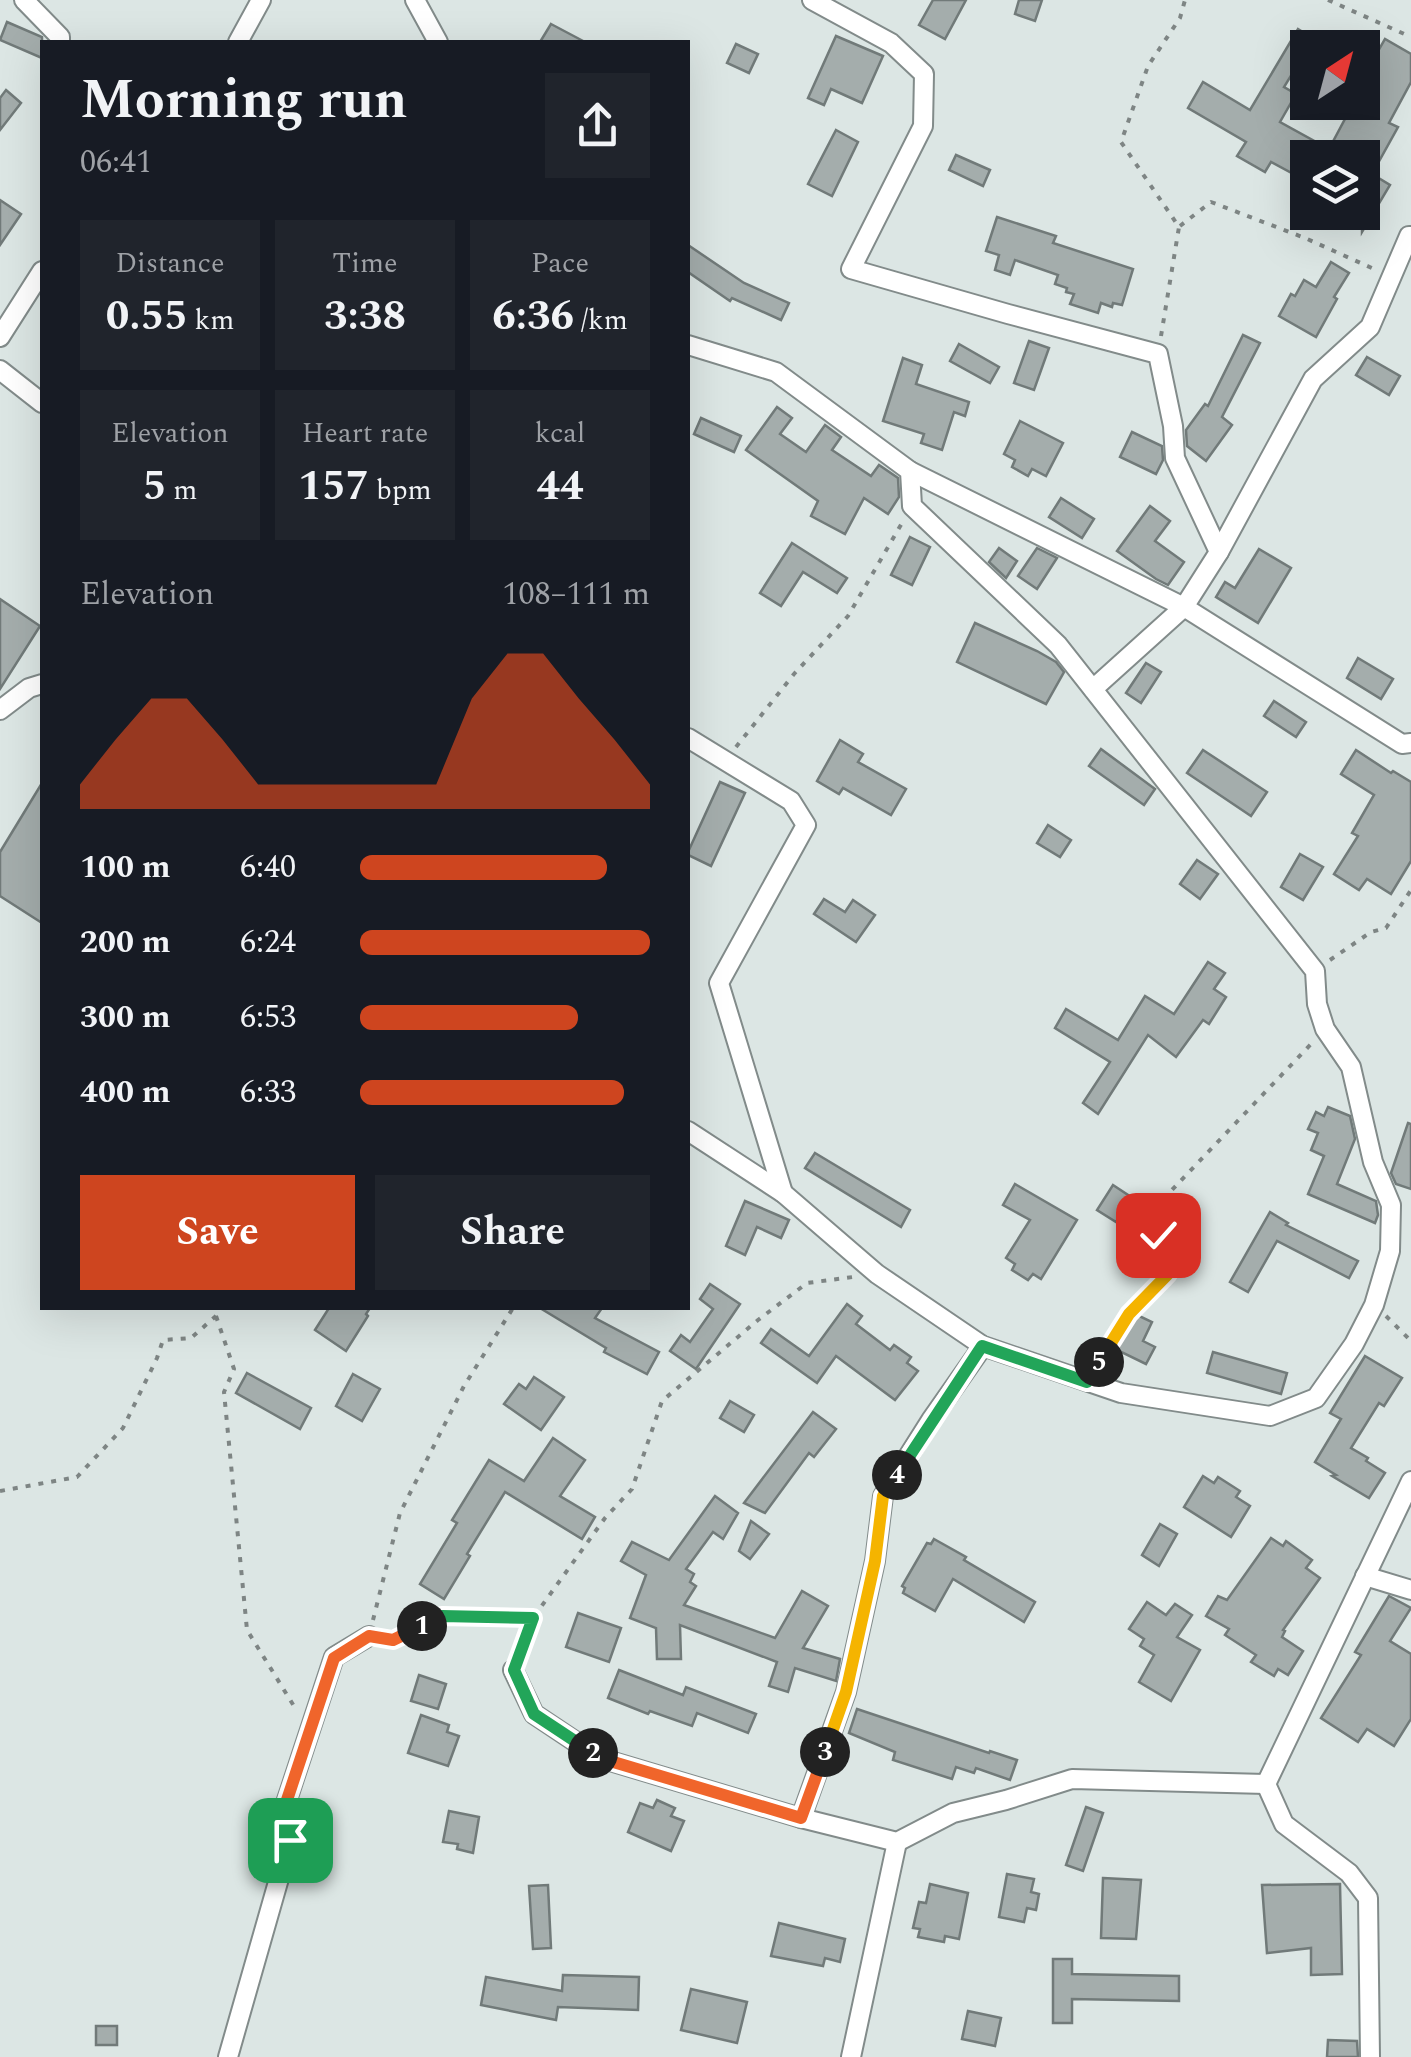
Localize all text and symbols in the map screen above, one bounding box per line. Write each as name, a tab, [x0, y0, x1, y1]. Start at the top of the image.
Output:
north arrow	[1290, 30, 1380, 120]
map controls	[1290, 30, 1380, 230]
text: Morning run	[80, 59, 408, 142]
button: share	[545, 73, 650, 178]
text: 06:41	[80, 138, 152, 187]
button: layers	[1290, 140, 1380, 230]
text: Distance	[115, 242, 225, 285]
text: Time	[332, 242, 398, 285]
text: Pace	[531, 242, 589, 285]
text: 0.55	[106, 285, 188, 348]
text: 3:38	[324, 285, 406, 348]
text: 6:36	[492, 285, 574, 348]
text: km	[188, 299, 234, 342]
text: /km	[574, 299, 628, 342]
text: Elevation	[111, 412, 229, 455]
text: Heart rate	[302, 412, 428, 455]
text: kcal	[535, 412, 585, 455]
text: 5	[143, 455, 166, 518]
text: 157	[298, 455, 369, 518]
text: 44	[536, 455, 584, 518]
text: m	[166, 469, 197, 512]
text: bpm	[369, 469, 432, 512]
text: Elevation	[80, 570, 214, 619]
text: 108–111 m	[502, 570, 650, 619]
text: 100 m	[80, 843, 171, 892]
text: 6:40	[240, 843, 296, 892]
text: 200 m	[80, 918, 171, 967]
text: 6:24	[240, 918, 296, 967]
text: 300 m	[80, 993, 171, 1042]
text: 6:53	[240, 993, 296, 1042]
text: 400 m	[80, 1068, 171, 1117]
text: 6:33	[240, 1068, 296, 1117]
button: Save	[80, 1175, 355, 1290]
button: Share	[375, 1175, 650, 1290]
pin	[1116, 1193, 1201, 1278]
icon: check	[1131, 1208, 1186, 1263]
pin: 5	[1074, 1337, 1124, 1387]
text: 5	[1091, 1340, 1107, 1383]
pin: 4	[872, 1450, 922, 1500]
text: 4	[889, 1453, 905, 1496]
pin: 1	[397, 1601, 447, 1651]
text: 1	[414, 1604, 430, 1647]
pin: 3	[800, 1727, 850, 1777]
pin: 2	[568, 1728, 618, 1778]
text: 3	[817, 1730, 833, 1773]
text: 2	[585, 1731, 601, 1774]
pin	[248, 1798, 333, 1883]
icon: arrive	[263, 1813, 318, 1868]

